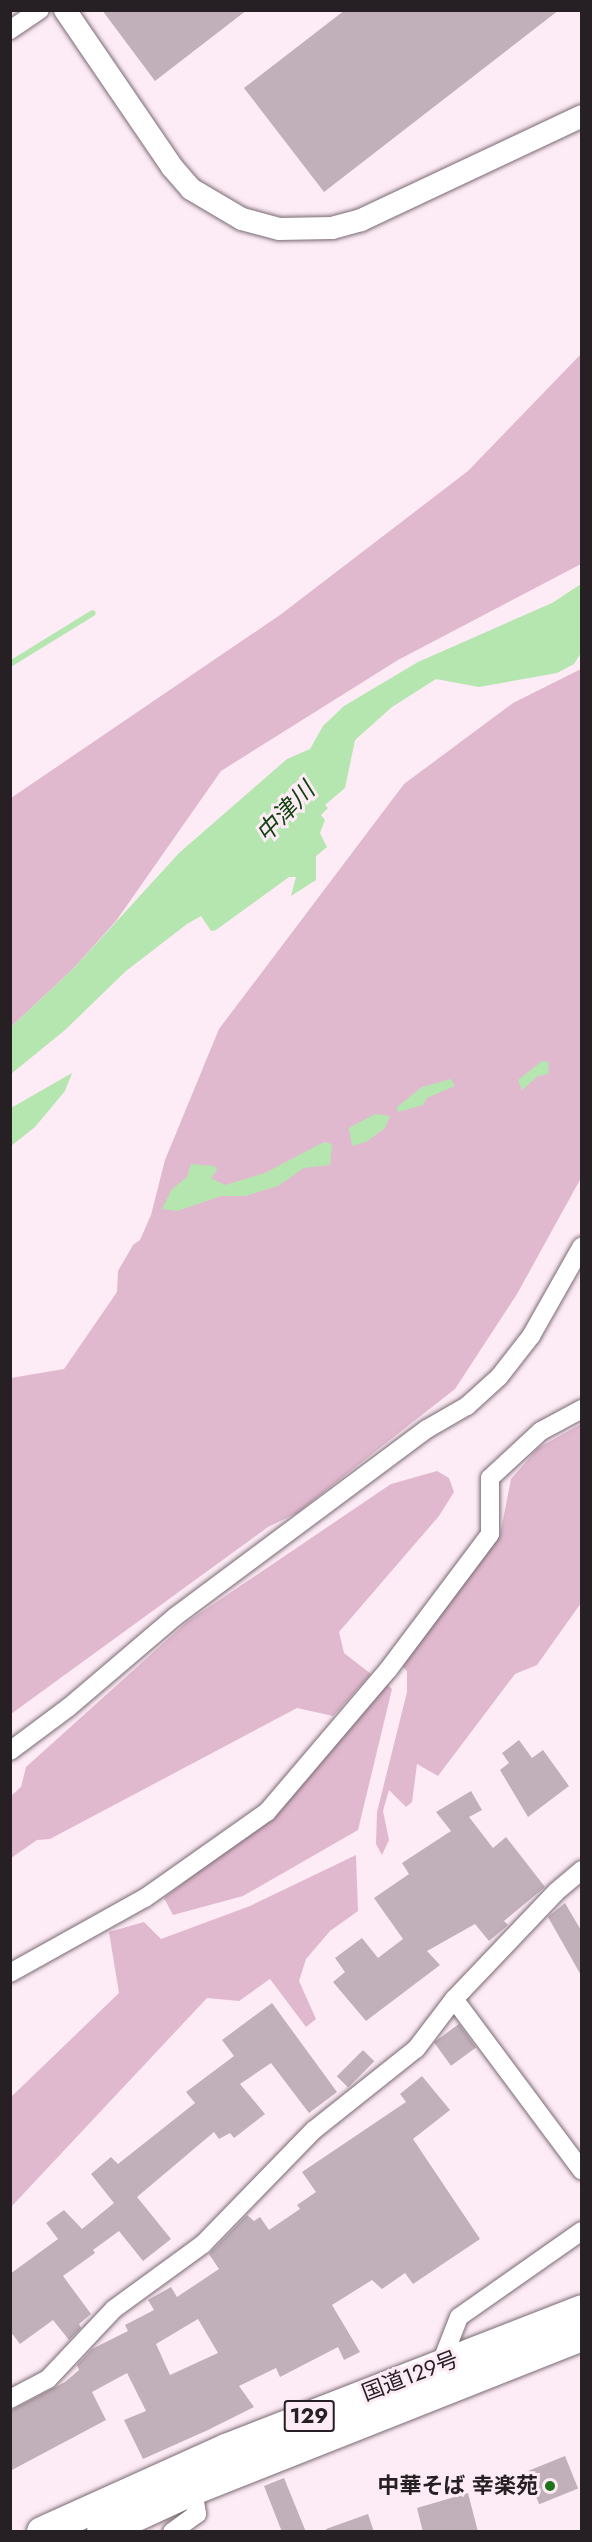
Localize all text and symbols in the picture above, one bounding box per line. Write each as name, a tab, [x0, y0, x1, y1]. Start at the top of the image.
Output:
water label: 中津川	[250, 776, 320, 848]
street label: 国道129号	[358, 2346, 462, 2406]
road number: 129	[284, 2398, 334, 2434]
place label: 中華そば 幸楽苑	[377, 2473, 538, 2499]
marker: 中華そば 幸楽苑	[543, 2479, 557, 2493]

